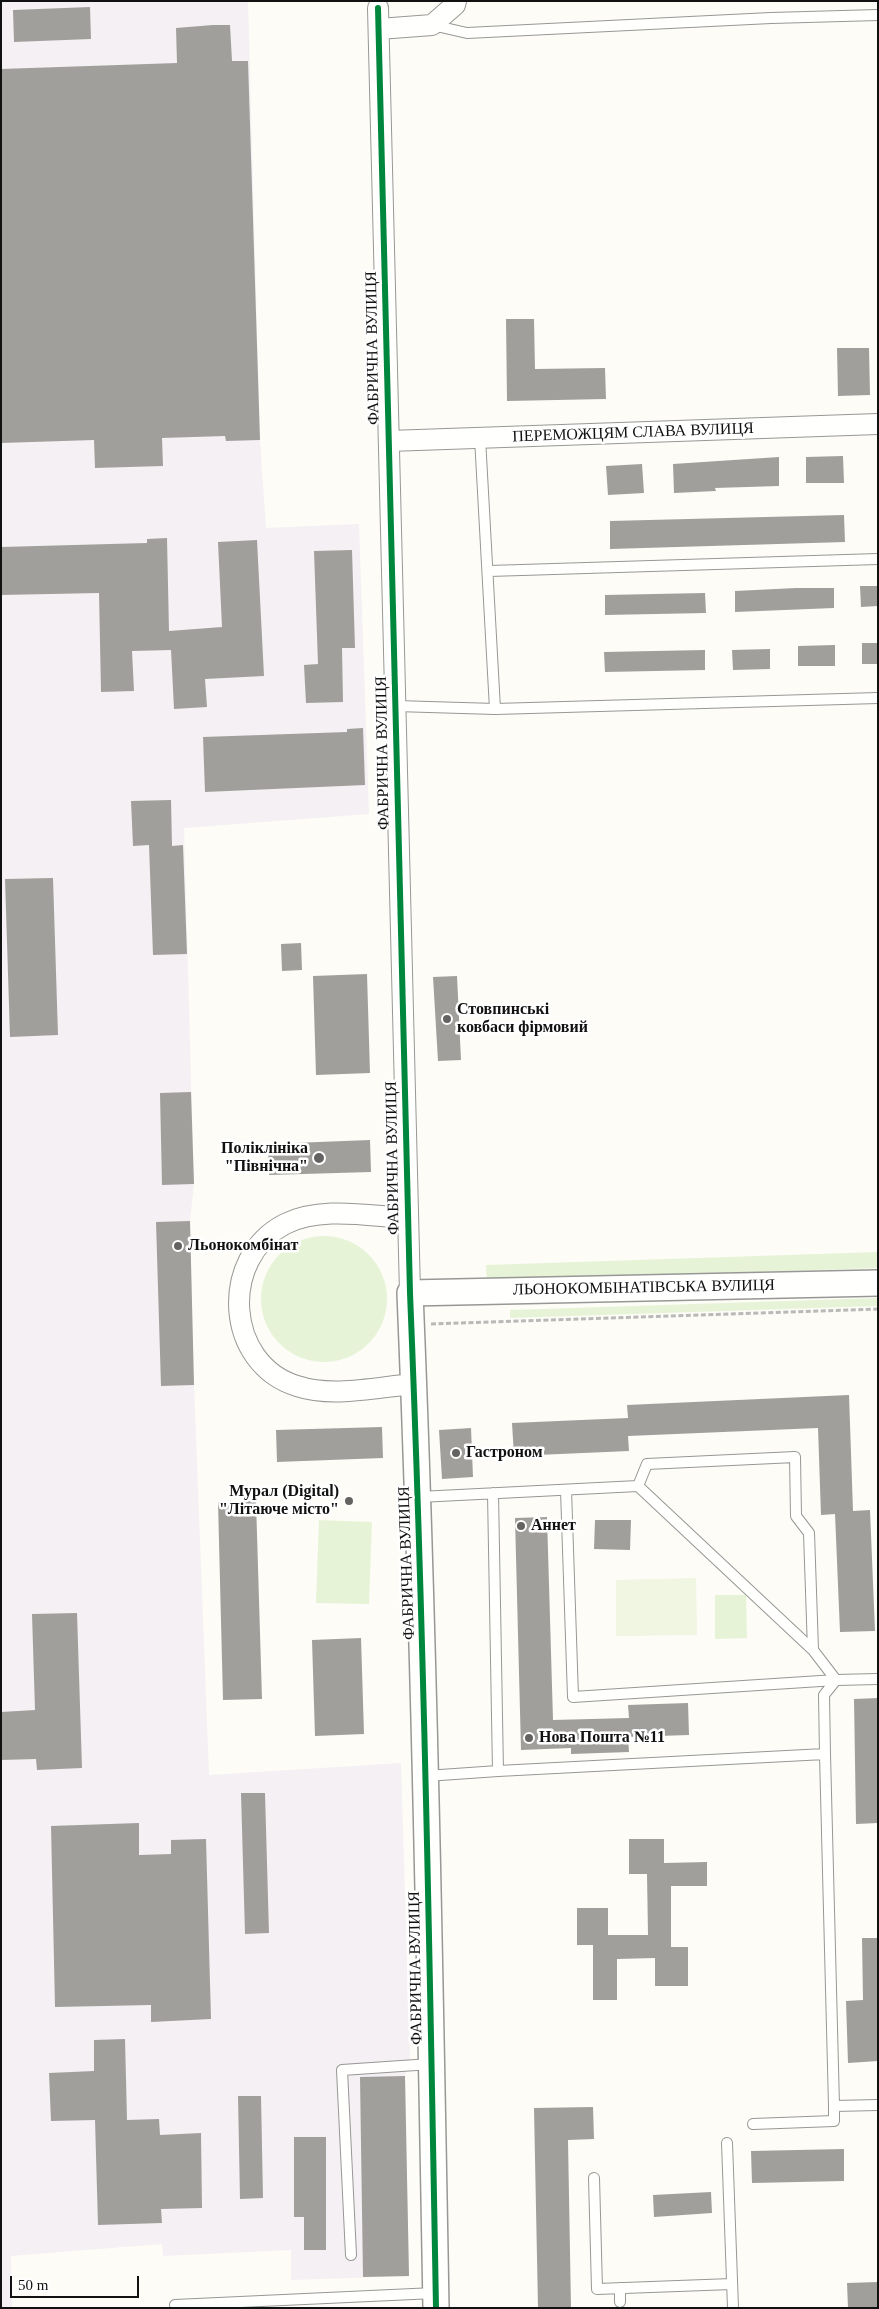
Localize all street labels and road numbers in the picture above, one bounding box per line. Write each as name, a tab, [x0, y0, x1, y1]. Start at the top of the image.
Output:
street label: ФАБРИЧНА ВУЛИЦЯ	[362, 271, 384, 425]
street label: ПЕРЕМОЖЦЯМ СЛАВА ВУЛИЦЯ	[512, 419, 754, 447]
street label: ФАБРИЧНА ВУЛИЦЯ	[372, 676, 394, 830]
street label: ФАБРИЧНА ВУЛИЦЯ	[382, 1081, 404, 1235]
street label: ЛЬОНОКОМБІНАТІВСЬКА ВУЛИЦЯ	[513, 1276, 775, 1300]
street label: ФАБРИЧНА ВУЛИЦЯ	[395, 1486, 419, 1640]
street label: ФАБРИЧНА ВУЛИЦЯ	[405, 1891, 427, 2045]

